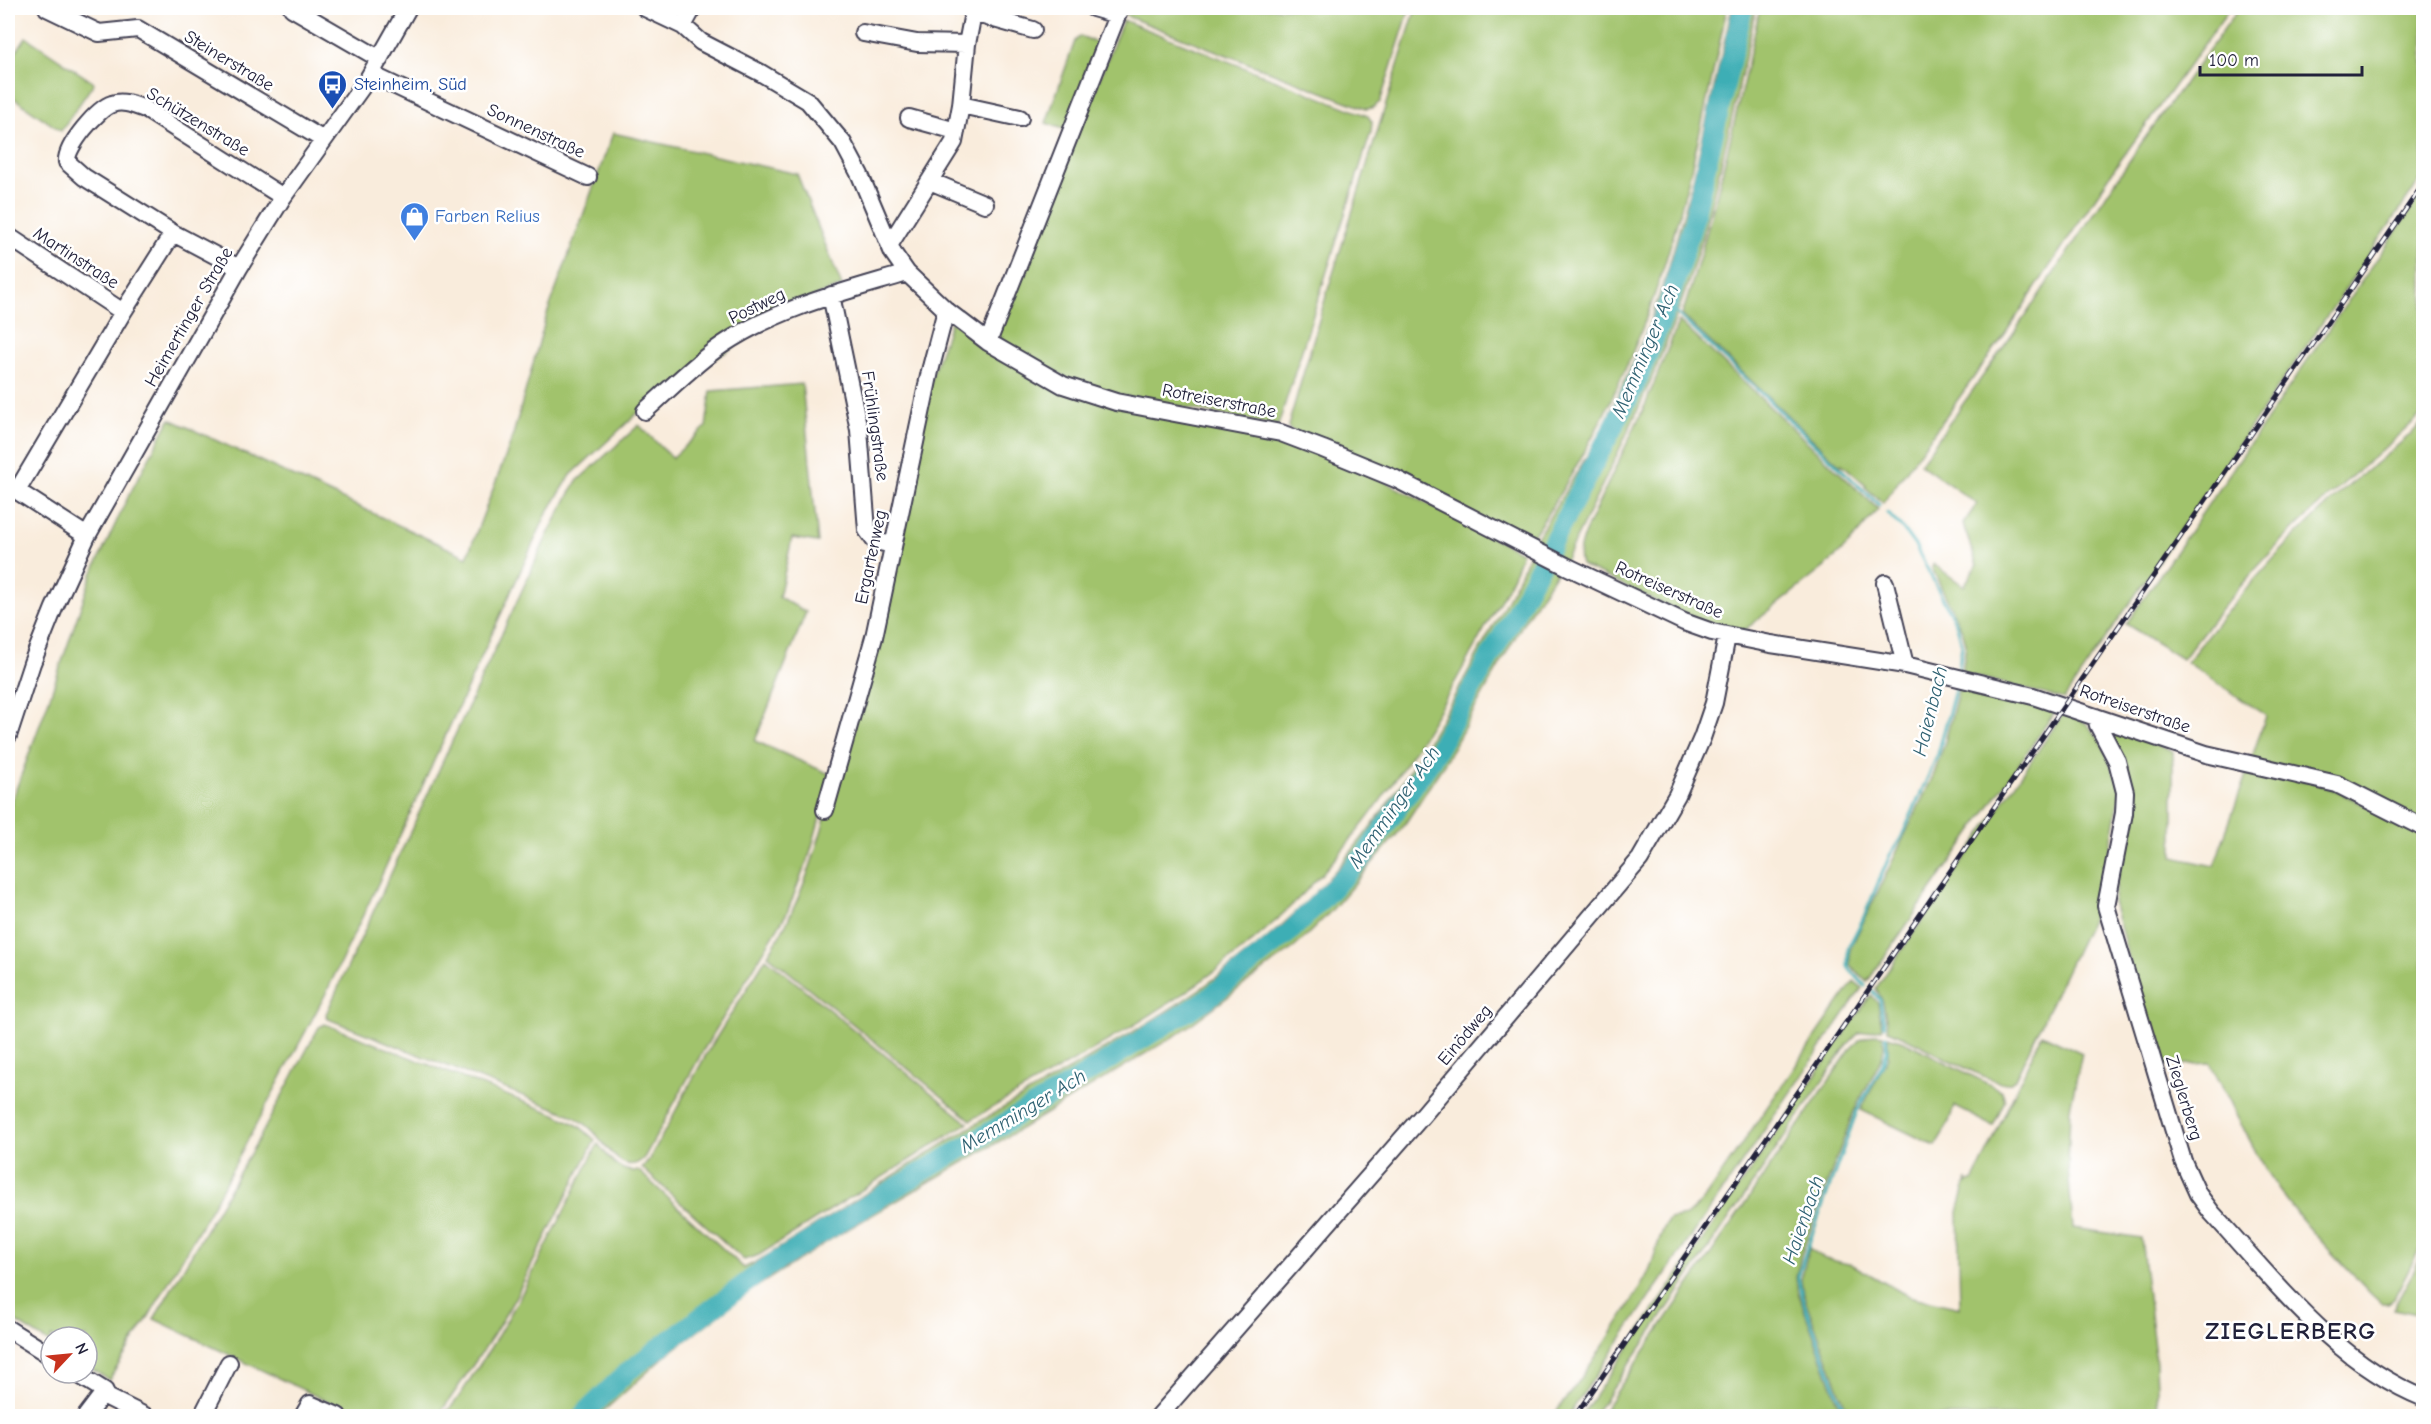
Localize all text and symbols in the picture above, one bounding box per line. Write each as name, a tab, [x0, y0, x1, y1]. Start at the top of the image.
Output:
street label: Steinerstraße	[180, 26, 278, 96]
scale bar	[2200, 39, 2362, 77]
text: 100 m	[2209, 50, 2259, 71]
bus stop icon: Steinheim, Süd	[317, 68, 349, 110]
place label: Steinheim, Süd	[354, 74, 467, 95]
street label: Schützenstraße	[143, 83, 253, 161]
street label: Sonnenstraße	[484, 99, 588, 163]
shop icon: Farben Relius	[398, 200, 430, 242]
place label: Farben Relius	[435, 206, 540, 227]
street label: Martinstraße	[29, 223, 123, 293]
street label: Heimertinger Straße	[140, 243, 238, 391]
water label: Memminger Ach	[1606, 281, 1684, 422]
street label: Postweg	[725, 283, 789, 329]
street label: Frühlingstraße	[857, 370, 893, 482]
street label: Rotreiserstraße	[1160, 380, 1278, 422]
street label: Ergartenweg	[851, 508, 891, 606]
street label: Rotreiserstraße	[1612, 557, 1726, 623]
water label: Haienbach	[1908, 664, 1952, 758]
street label: Rotreiserstraße	[2077, 680, 2193, 738]
water label: Memminger Ach	[1343, 742, 1444, 873]
street label: Einödweg	[1434, 1000, 1496, 1070]
street label: Zieglerberg	[2161, 1053, 2207, 1143]
water label: Memminger Ach	[955, 1064, 1090, 1158]
water label: Haienbach	[1777, 1173, 1829, 1267]
district label: ZIEGLERBERG	[2205, 1317, 2377, 1345]
north arrow	[39, 1325, 99, 1385]
text: N	[71, 1340, 92, 1357]

